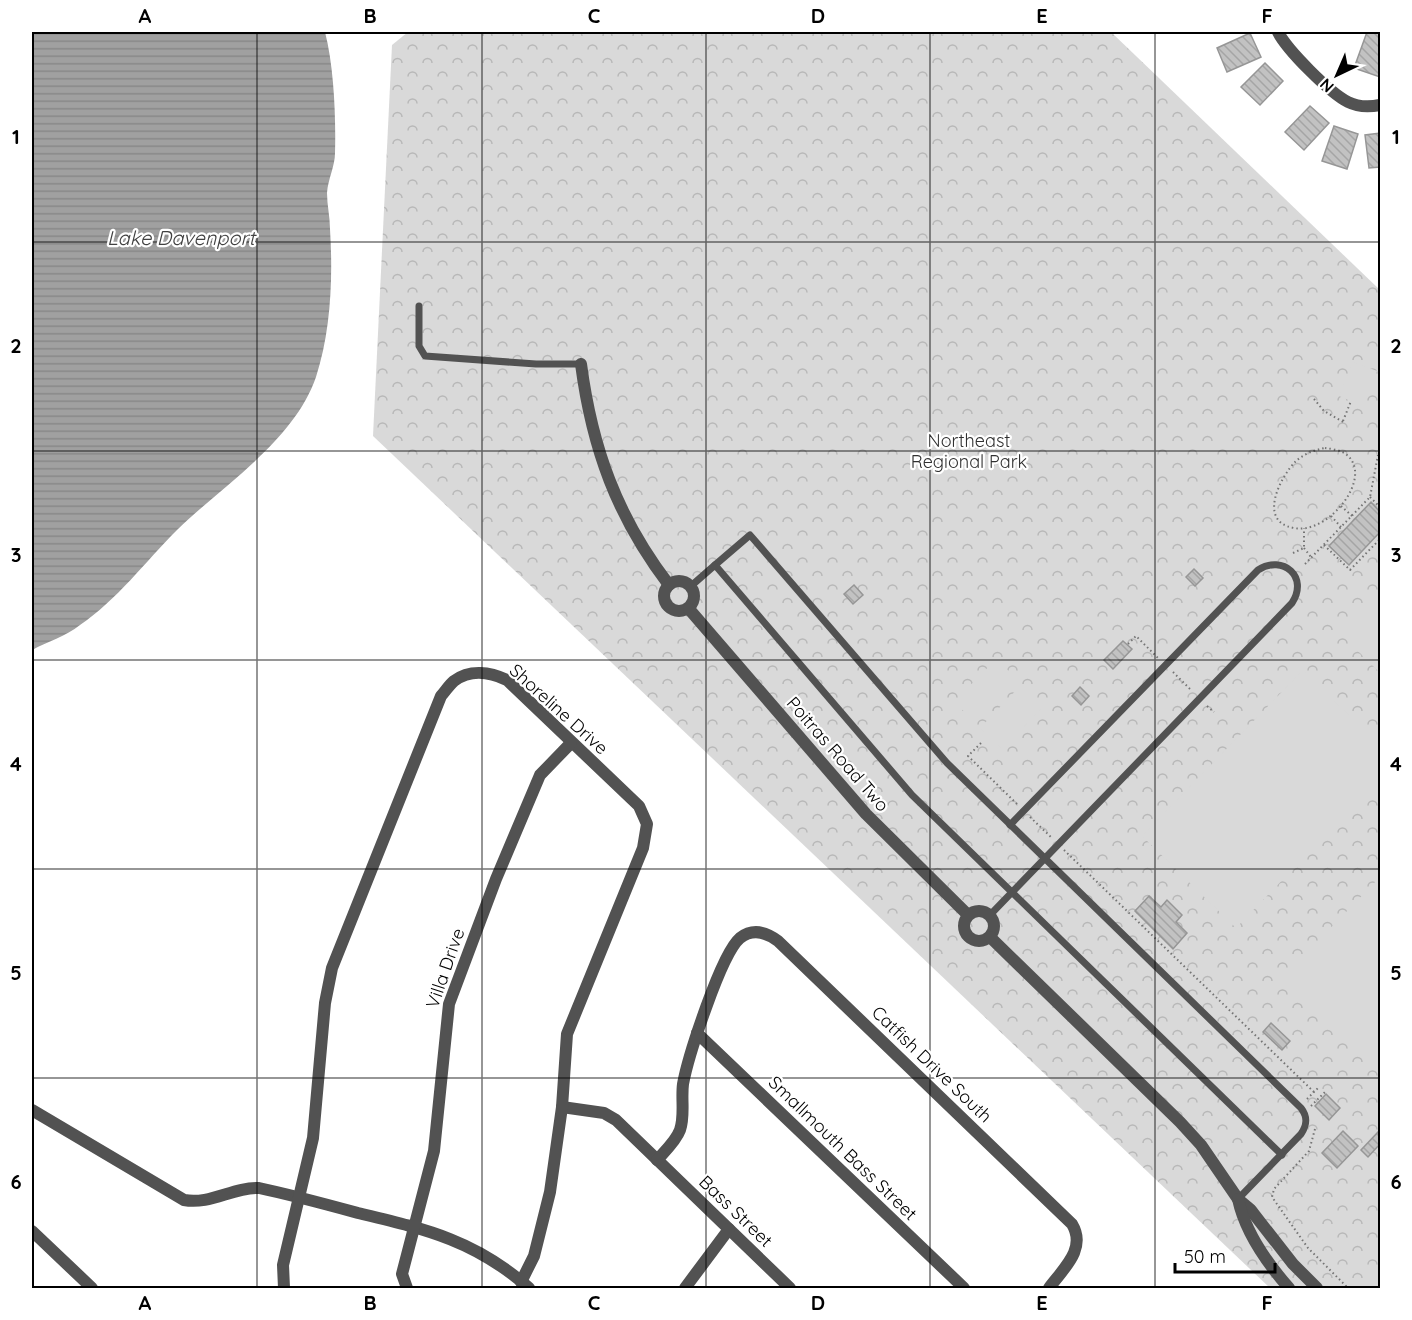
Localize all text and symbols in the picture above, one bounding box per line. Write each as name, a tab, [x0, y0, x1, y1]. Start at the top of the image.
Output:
text: A	[139, 3, 152, 28]
text: B	[363, 3, 377, 28]
text: C	[588, 3, 601, 28]
text: D	[811, 3, 825, 28]
text: E	[1036, 3, 1048, 28]
text: F	[1261, 3, 1273, 28]
north arrow	[1307, 45, 1367, 105]
text: N	[1315, 75, 1338, 97]
text: 1	[12, 124, 20, 149]
text: 1	[1392, 124, 1400, 149]
water label: Lake Davenport	[107, 225, 257, 250]
text: 2	[10, 333, 22, 358]
text: 2	[1390, 333, 1402, 358]
park label: Northeast Regional Park	[911, 429, 1027, 473]
text: 3	[11, 542, 21, 567]
text: 3	[1391, 542, 1401, 567]
street label: Shoreline Drive	[505, 659, 613, 759]
street label: Poitras Road Two	[782, 692, 894, 816]
text: 4	[10, 751, 22, 776]
text: 4	[1390, 751, 1402, 776]
street label: Villa Drive	[421, 925, 469, 1011]
text: 5	[10, 960, 22, 985]
text: 5	[1390, 960, 1402, 985]
street label: Catfish Drive South	[867, 1001, 997, 1127]
street label: Smallmouth Bass Street	[764, 1071, 922, 1225]
text: 6	[10, 1169, 22, 1194]
text: 6	[1390, 1169, 1402, 1194]
street label: Bass Street	[694, 1170, 778, 1252]
scale bar	[1175, 1236, 1276, 1274]
text: 50 m	[1184, 1245, 1226, 1268]
text: A	[139, 1290, 152, 1315]
text: B	[363, 1290, 377, 1315]
text: C	[588, 1290, 601, 1315]
text: D	[811, 1290, 825, 1315]
text: E	[1036, 1290, 1048, 1315]
text: F	[1261, 1290, 1273, 1315]

